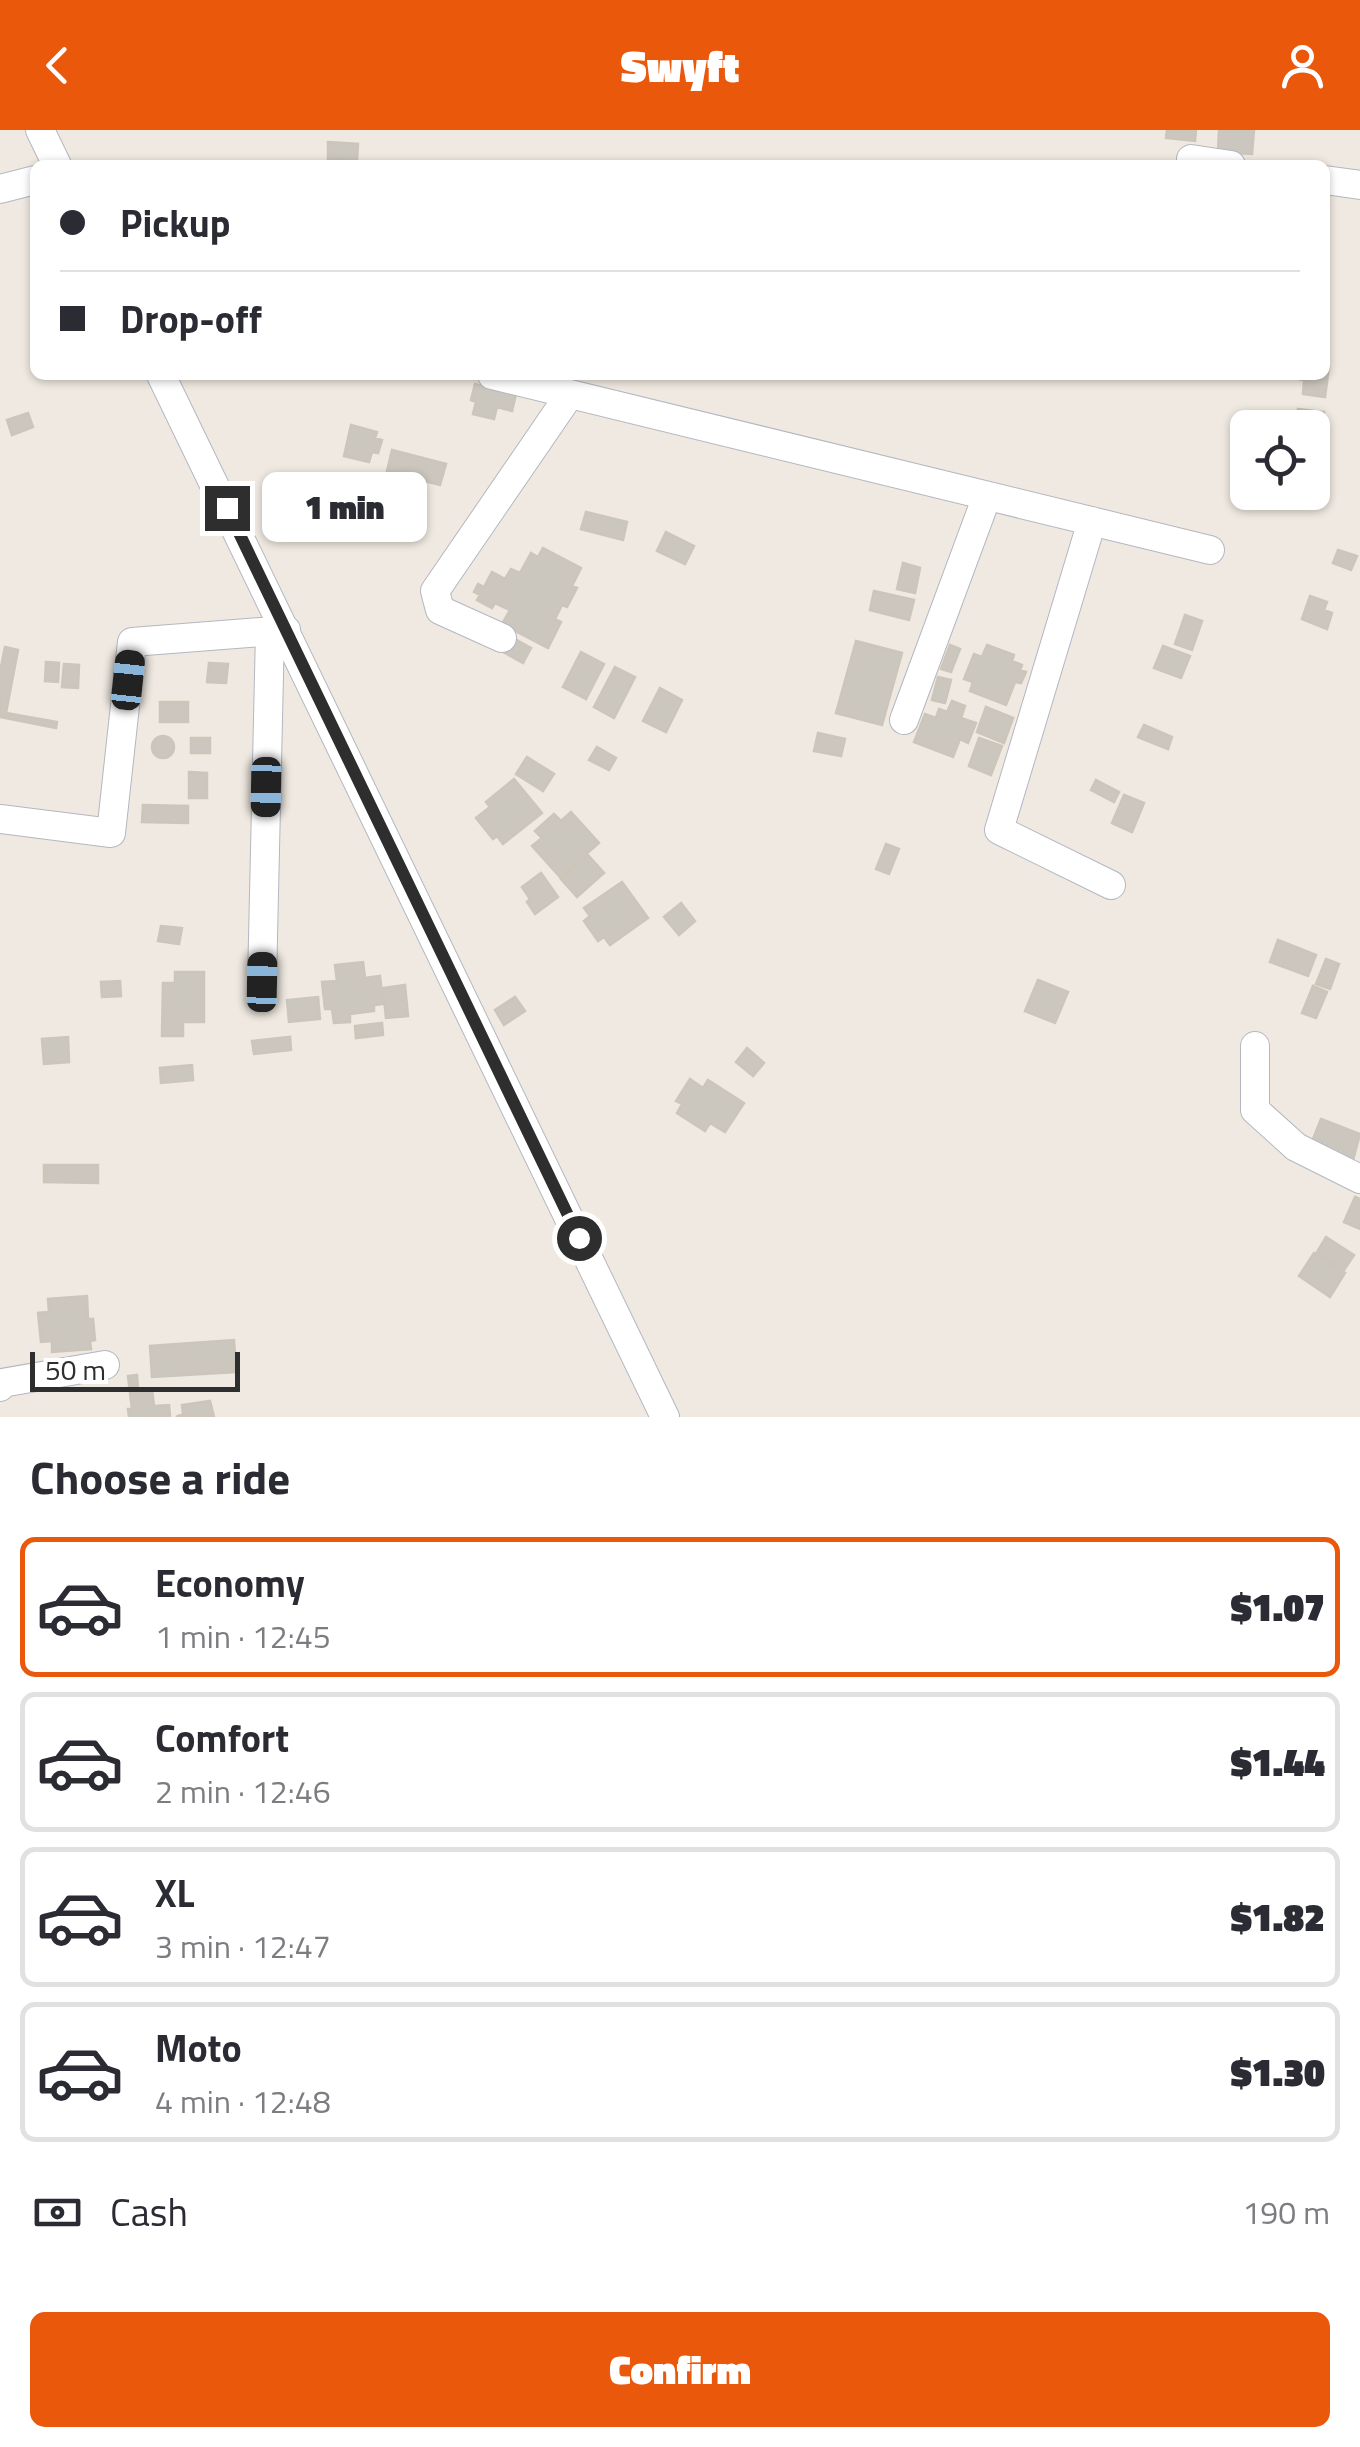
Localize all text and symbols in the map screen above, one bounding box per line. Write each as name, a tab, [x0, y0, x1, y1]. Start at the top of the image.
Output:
text: Swyft	[620, 31, 740, 99]
icon: back	[30, 38, 85, 93]
icon: person	[1275, 38, 1330, 93]
text: Pickup	[120, 194, 230, 252]
text: Drop-off	[120, 290, 262, 348]
map controls	[1230, 410, 1330, 510]
button: locate	[1230, 410, 1330, 510]
callout: 1 min	[262, 473, 427, 543]
text: 1 min	[305, 483, 384, 531]
route end	[205, 486, 250, 531]
car	[110, 649, 146, 711]
car	[250, 757, 282, 817]
car	[246, 952, 278, 1012]
route start	[557, 1216, 602, 1261]
scale bar	[30, 1347, 240, 1392]
text: 50 m	[45, 1348, 106, 1391]
text: Choose a ride	[30, 1443, 290, 1511]
text: Economy	[155, 1554, 305, 1612]
icon: car	[35, 1562, 125, 1652]
text: $1.07	[1231, 1578, 1325, 1636]
text: 1 min · 12:45	[155, 1612, 331, 1660]
text: Comfort	[155, 1709, 289, 1767]
icon: car	[35, 1717, 125, 1807]
text: $1.44	[1231, 1733, 1325, 1791]
text: 2 min · 12:46	[155, 1767, 331, 1815]
text: XL	[155, 1864, 195, 1922]
icon: car	[35, 1872, 125, 1962]
text: $1.82	[1231, 1888, 1325, 1946]
text: 3 min · 12:47	[155, 1922, 331, 1970]
text: Moto	[155, 2019, 242, 2077]
icon: car	[35, 2027, 125, 2117]
text: $1.30	[1231, 2043, 1325, 2101]
text: 4 min · 12:48	[155, 2077, 331, 2125]
text: Cash	[110, 2183, 188, 2241]
icon: cash	[30, 2185, 85, 2240]
text: 190 m	[1242, 2188, 1330, 2236]
button: Confirm	[30, 2312, 1330, 2427]

